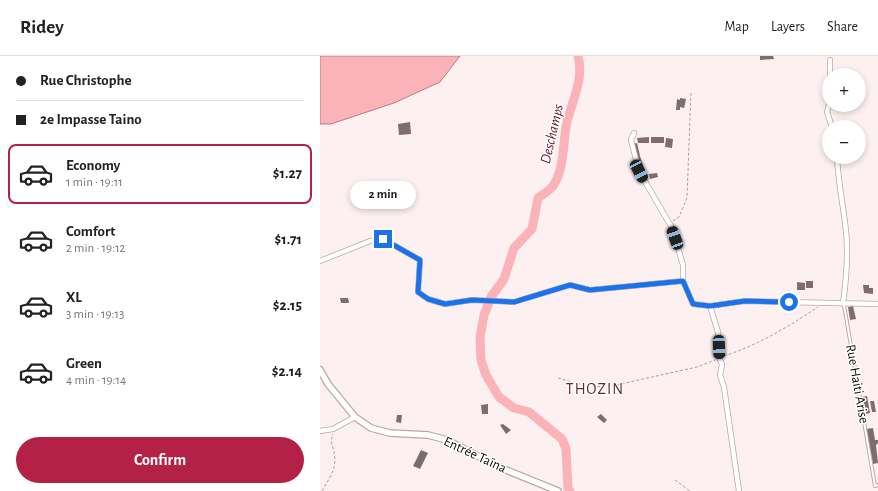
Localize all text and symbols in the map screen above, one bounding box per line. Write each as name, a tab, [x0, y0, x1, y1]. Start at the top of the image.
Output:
text: Ridey	[20, 18, 64, 37]
text: Map	[724, 20, 749, 34]
text: Layers	[771, 20, 805, 34]
text: Share	[827, 20, 858, 34]
map controls	[822, 68, 866, 164]
button: +	[822, 68, 866, 112]
text: Rue Christophe	[40, 73, 132, 88]
water label: Deschamps	[538, 103, 566, 165]
text: 2e Impasse Taino	[40, 112, 142, 127]
button: −	[822, 120, 866, 164]
icon: car	[18, 156, 54, 192]
text: Economy	[66, 158, 120, 173]
car	[628, 158, 650, 184]
text: $1.27	[273, 166, 302, 181]
text: 1 min · 19:11	[66, 176, 123, 189]
callout: 2 min	[350, 181, 416, 209]
text: 2 min	[369, 188, 397, 201]
icon: car	[18, 222, 54, 258]
text: Comfort	[66, 224, 115, 239]
car	[665, 225, 685, 251]
route end	[374, 230, 392, 248]
text: $1.71	[275, 232, 302, 247]
text: 2 min · 19:12	[66, 242, 126, 255]
icon: car	[18, 288, 54, 324]
text: XL	[66, 290, 82, 305]
route start	[780, 293, 798, 311]
text: $2.15	[273, 298, 302, 313]
text: 3 min · 19:13	[66, 308, 124, 321]
car	[713, 335, 725, 359]
street label: Rue Haiti Arise	[843, 343, 871, 425]
icon: car	[18, 354, 54, 390]
text: Green	[66, 356, 102, 371]
text: $2.14	[272, 364, 302, 379]
text: 4 min · 19:14	[66, 374, 126, 387]
district label: THOZIN	[566, 381, 624, 397]
street label: Entrée Taïna	[441, 434, 509, 476]
button: Confirm	[16, 437, 304, 483]

